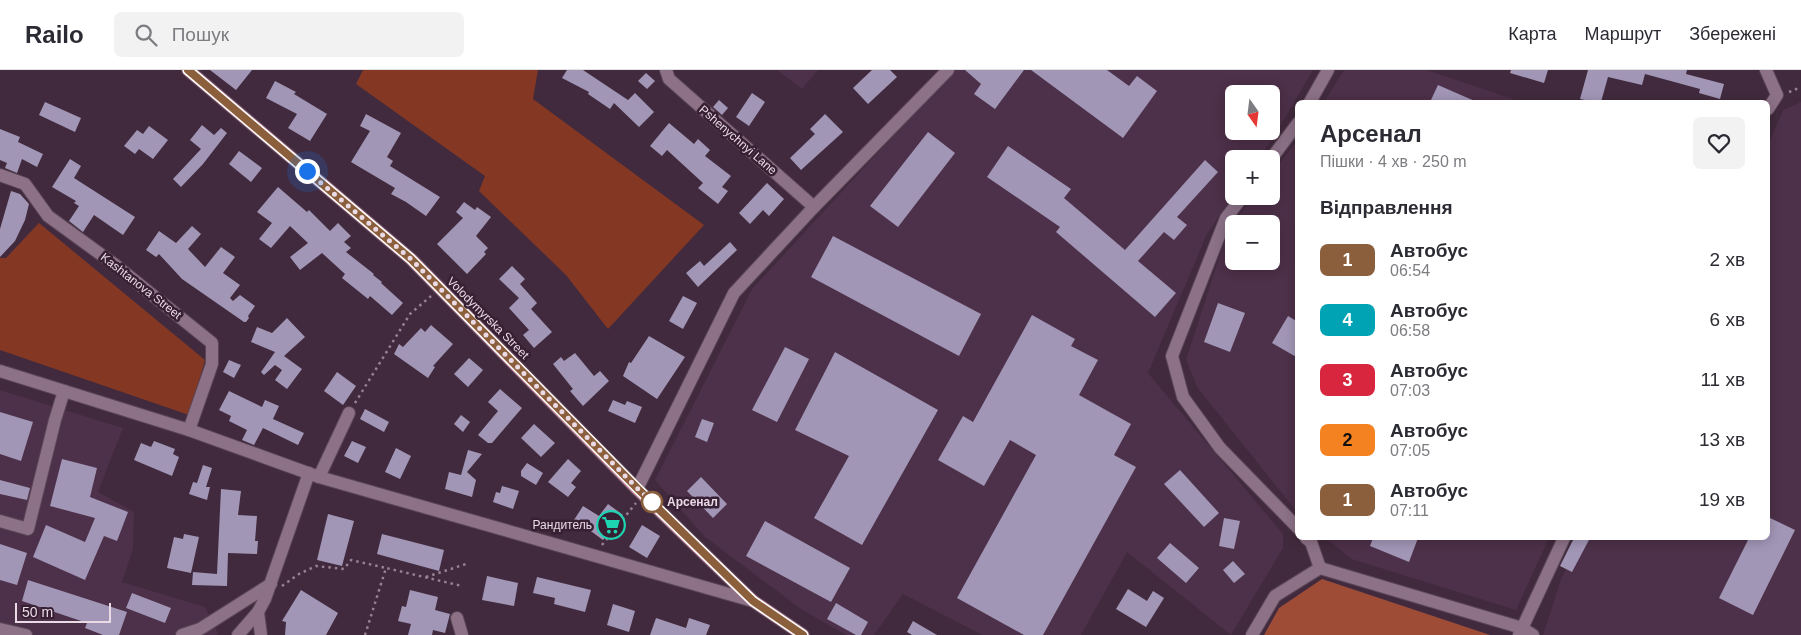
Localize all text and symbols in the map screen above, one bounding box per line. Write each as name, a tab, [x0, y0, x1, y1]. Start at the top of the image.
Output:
search box	[114, 12, 464, 57]
text: Railo	[25, 21, 84, 48]
icon: search	[132, 21, 160, 49]
text: Пошук	[172, 24, 229, 45]
text: Карта	[1508, 24, 1556, 44]
text: Маршрут	[1584, 24, 1661, 44]
text: Збережені	[1689, 24, 1776, 44]
north arrow	[1225, 85, 1280, 140]
map controls	[1225, 85, 1280, 270]
street label: Pshenychnyi Lane	[696, 103, 780, 178]
button: heart	[1693, 117, 1745, 169]
text: Арсенал	[1320, 120, 1422, 147]
button: +	[1225, 150, 1280, 205]
text: Пішки · 4 хв · 250 m	[1320, 153, 1467, 170]
your location	[295, 159, 320, 184]
text: Відправлення	[1320, 197, 1453, 218]
button: −	[1225, 215, 1280, 270]
text: Автобус	[1390, 240, 1468, 261]
text: 2 хв	[1710, 249, 1745, 270]
street label: Kashtanova Street	[98, 250, 185, 322]
text: 1	[1342, 250, 1353, 270]
text: 06:54	[1390, 262, 1430, 279]
street label: Volodymyrska Street	[444, 274, 532, 362]
text: Автобус	[1390, 300, 1468, 321]
text: 6 хв	[1710, 309, 1745, 330]
text: 4	[1342, 310, 1353, 330]
text: 06:58	[1390, 322, 1430, 339]
text: Автобус	[1390, 360, 1468, 381]
text: 11 хв	[1700, 369, 1745, 390]
text: 3	[1342, 370, 1353, 390]
text: 07:03	[1390, 382, 1430, 399]
text: Автобус	[1390, 420, 1468, 441]
text: 13 хв	[1699, 429, 1745, 450]
text: 2	[1342, 430, 1353, 450]
text: 07:05	[1390, 442, 1430, 459]
text: Автобус	[1390, 480, 1468, 501]
text: 19 хв	[1699, 489, 1745, 510]
text: 1	[1342, 490, 1353, 510]
marker: Арсенал	[641, 491, 663, 513]
place label: Арсенал	[667, 495, 718, 509]
text: 07:11	[1390, 502, 1429, 519]
supermarket icon: Рандитель	[596, 510, 626, 540]
place label: Рандитель	[532, 518, 592, 532]
scale bar	[15, 600, 111, 623]
text: 50 m	[22, 604, 53, 620]

